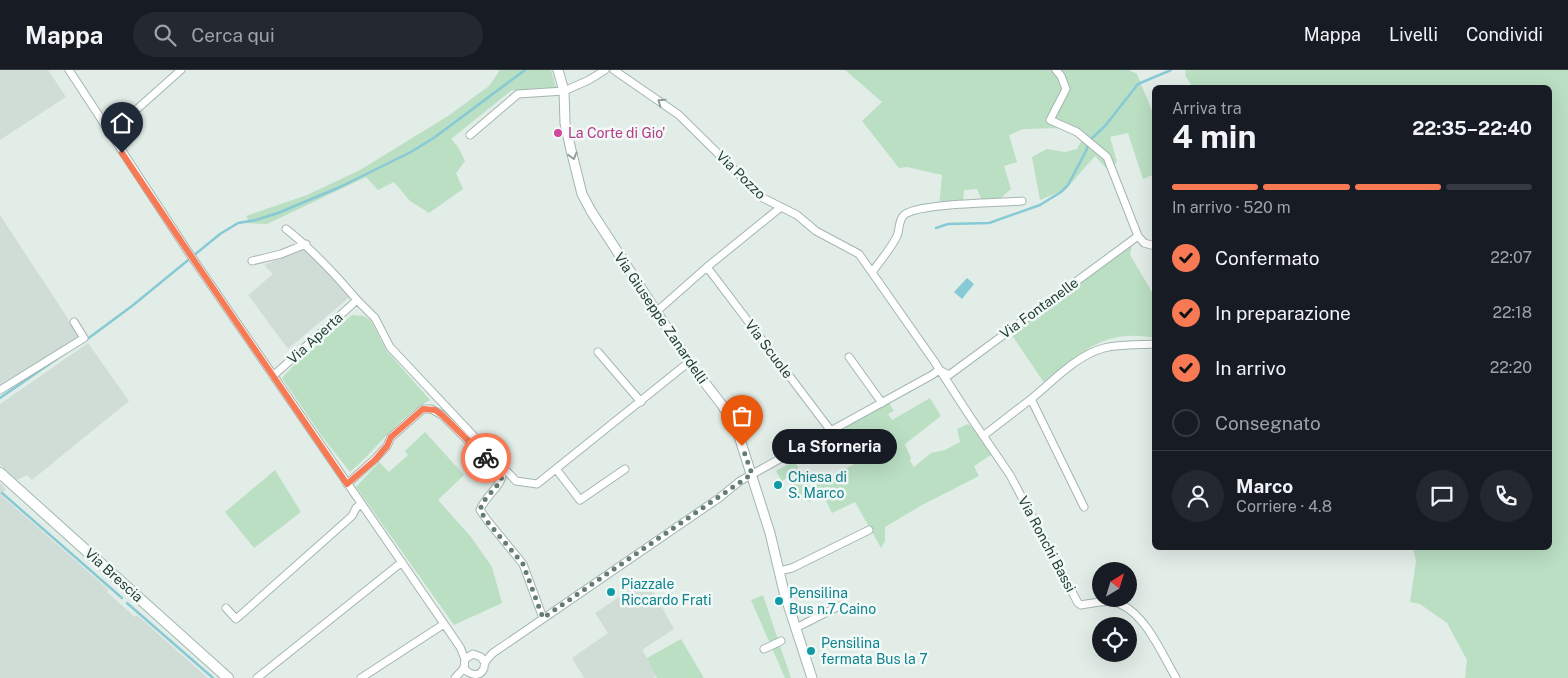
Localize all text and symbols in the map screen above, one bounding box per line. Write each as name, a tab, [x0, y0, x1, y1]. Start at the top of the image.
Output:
search box	[133, 12, 483, 57]
text: Mappa	[25, 21, 103, 49]
icon: search	[151, 21, 179, 49]
text: Cerca qui	[191, 24, 275, 46]
text: Mappa	[1304, 24, 1361, 45]
text: Livelli	[1389, 24, 1438, 45]
text: Condividi	[1466, 24, 1543, 45]
one-way arrow	[658, 99, 667, 108]
text: Arriva tra	[1172, 99, 1242, 118]
pin	[101, 102, 143, 153]
icon: home	[108, 109, 136, 137]
text: 22:35–22:40	[1412, 117, 1532, 139]
text: 4 min	[1172, 118, 1256, 155]
place label: La Corte di Gio'	[568, 125, 666, 141]
marker: La Corte di Gio'	[552, 127, 564, 139]
street label: Via Pozzo	[713, 148, 769, 202]
one-way arrow	[567, 151, 577, 160]
text: In arrivo · 520 m	[1172, 198, 1290, 217]
icon: check	[1172, 244, 1200, 272]
text: Confermato	[1215, 247, 1319, 269]
text: 22:07	[1490, 248, 1532, 267]
street label: Via Giuseppe Zanardelli	[611, 249, 711, 387]
street label: Via Fontanelle	[997, 274, 1081, 342]
icon: check	[1172, 299, 1200, 327]
text: In preparazione	[1215, 302, 1351, 324]
text: 22:18	[1492, 303, 1532, 322]
street label: Via Aperta	[284, 309, 346, 367]
street label: Via Scuole	[742, 317, 796, 381]
icon: check	[1172, 354, 1200, 382]
text: In arrivo	[1215, 357, 1286, 379]
text: 22:20	[1490, 358, 1532, 377]
pin	[721, 395, 763, 446]
icon: bag	[728, 402, 756, 430]
text: Consegnato	[1215, 412, 1321, 434]
callout: La Sforneria	[772, 428, 897, 464]
courier	[461, 433, 511, 483]
text: La Sforneria	[788, 437, 881, 456]
icon: bike	[472, 444, 500, 472]
place label: Chiesa di S. Marco	[788, 469, 847, 501]
button: person	[1172, 470, 1224, 522]
button: chat	[1416, 470, 1468, 522]
button: phone	[1480, 470, 1532, 522]
text: Marco	[1236, 475, 1293, 497]
marker: Chiesa di S. Marco	[772, 479, 784, 491]
street label: Via Ronchi Bassi	[1015, 493, 1079, 595]
text: Corriere · 4.8	[1236, 497, 1332, 516]
street label: Via Brescia	[82, 545, 146, 605]
north arrow	[1092, 562, 1138, 608]
map controls	[1092, 562, 1137, 662]
place label: Piazzale Riccardo Frati	[621, 576, 712, 608]
place label: Pensilina Bus n.7 Caino	[789, 585, 876, 617]
marker: Piazzale Riccardo Frati	[605, 586, 617, 598]
marker: Pensilina Bus n.7 Caino	[773, 595, 785, 607]
button: locate	[1092, 617, 1137, 662]
place label: Pensilina fermata Bus la 7	[821, 635, 928, 667]
marker: Pensilina fermata Bus la 7	[805, 645, 817, 657]

